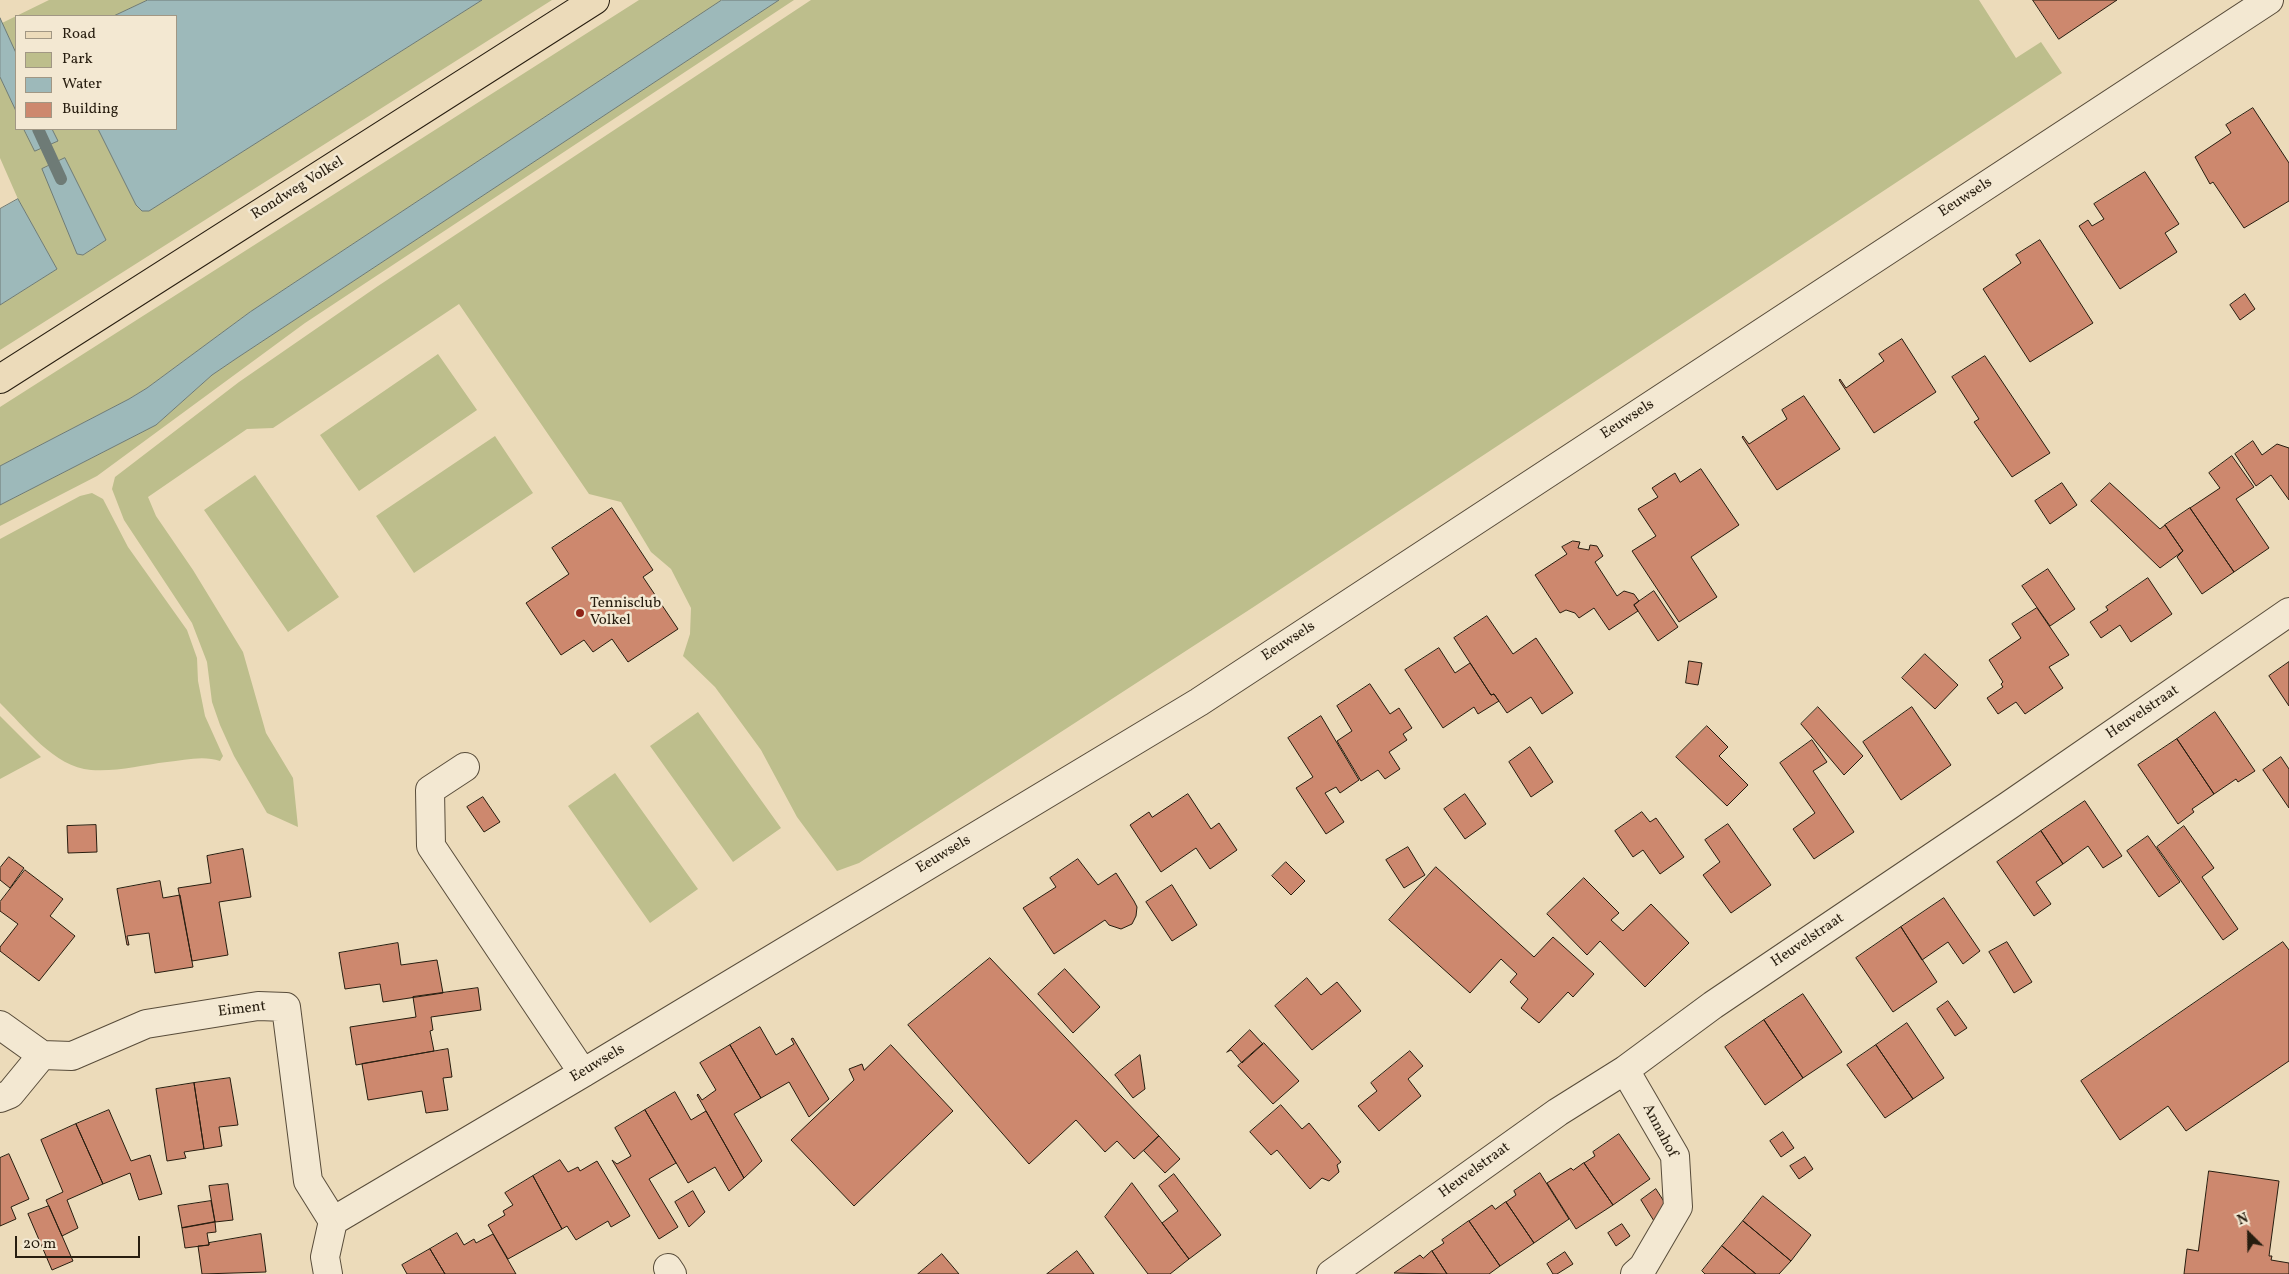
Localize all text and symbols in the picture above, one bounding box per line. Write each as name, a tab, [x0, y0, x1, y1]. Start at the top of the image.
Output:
legend	[15, 15, 178, 130]
text: Road	[62, 24, 96, 45]
text: Park	[62, 49, 93, 70]
text: Water	[62, 74, 102, 95]
text: Building	[62, 99, 118, 120]
street label: Rondweg Volkel	[249, 153, 347, 225]
street label: Eeuwsels	[1936, 174, 1996, 222]
street label: Eeuwsels	[1598, 396, 1658, 444]
place label: Tennisclub Volkel	[590, 595, 661, 630]
marker: Tennisclub Volkel	[574, 607, 586, 619]
street label: Eeuwsels	[1259, 618, 1319, 666]
street label: Heuvelstraat	[2103, 682, 2183, 744]
street label: Eeuwsels	[914, 832, 974, 878]
street label: Heuvelstraat	[1768, 910, 1848, 972]
street label: Eiment	[217, 998, 267, 1022]
street label: Eeuwsels	[568, 1041, 628, 1087]
street label: Annahof	[1637, 1101, 1681, 1161]
street label: Heuvelstraat	[1436, 1139, 1514, 1203]
north arrow	[2224, 1209, 2274, 1259]
text: N	[2235, 1209, 2251, 1230]
scale bar	[18, 1226, 142, 1258]
text: 20 m	[23, 1234, 56, 1255]

